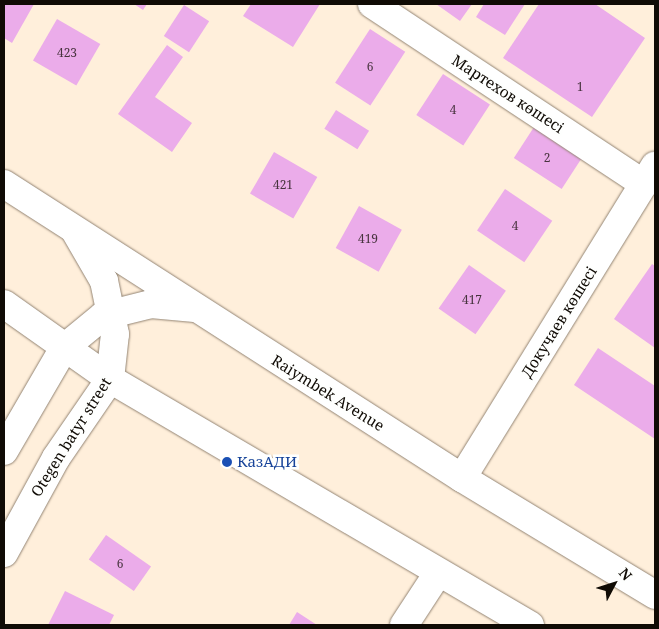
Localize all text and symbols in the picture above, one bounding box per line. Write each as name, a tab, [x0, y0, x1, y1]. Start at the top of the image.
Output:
house number: 423	[57, 46, 77, 60]
street label: Мартехов көшесі	[449, 51, 567, 137]
house number: 6	[367, 60, 373, 74]
house number: 1	[577, 80, 583, 94]
house number: 4	[450, 103, 456, 117]
house number: 2	[544, 151, 550, 165]
house number: 421	[273, 178, 293, 192]
house number: 4	[512, 219, 518, 233]
house number: 419	[358, 232, 378, 246]
street label: Докучаев көшесі	[518, 263, 600, 381]
house number: 417	[462, 293, 482, 307]
street label: Raiymbek Avenue	[268, 351, 388, 435]
street label: Otegen batyr street	[27, 374, 115, 500]
place label: КазАДИ	[237, 453, 297, 471]
marker: КазАДИ	[221, 456, 233, 468]
house number: 6	[117, 557, 123, 571]
north arrow	[589, 559, 639, 609]
text: N	[615, 564, 637, 584]

